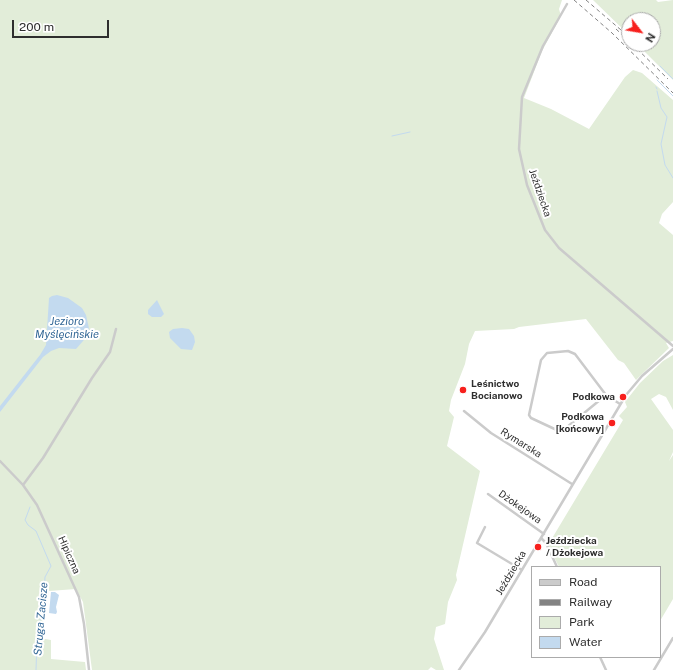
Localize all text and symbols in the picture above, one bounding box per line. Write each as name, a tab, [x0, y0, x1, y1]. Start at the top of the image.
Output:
scale bar	[14, 12, 111, 38]
north arrow	[621, 12, 661, 52]
text: 200 m	[19, 20, 54, 34]
text: N	[643, 31, 658, 44]
street label: Jeździecka	[526, 168, 554, 218]
water label: Jezioro Myślęcińskie	[35, 315, 99, 341]
place label: Leśnictwo Bocianowo	[471, 378, 522, 402]
marker: Leśnictwo Bocianowo	[458, 385, 468, 395]
place label: Podkowa	[572, 391, 615, 403]
marker: Podkowa	[618, 392, 628, 402]
place label: Podkowa [końcowy]	[556, 411, 604, 434]
marker: Podkowa [końcowy]	[607, 418, 617, 428]
street label: Rymarska	[498, 426, 544, 460]
street label: Dżokejowa	[496, 488, 544, 526]
street label: Hipiczna	[55, 534, 83, 576]
place label: Jeździecka / Dżokejowa	[546, 535, 603, 558]
marker: Jeździecka / Dżokejowa	[533, 542, 543, 552]
street label: Jeździecka	[493, 549, 529, 597]
legend	[531, 566, 661, 658]
text: Road	[569, 575, 597, 589]
water label: Struga Zacisze	[31, 582, 51, 656]
text: Railway	[569, 595, 612, 609]
text: Park	[569, 615, 595, 629]
text: Water	[569, 635, 602, 649]

